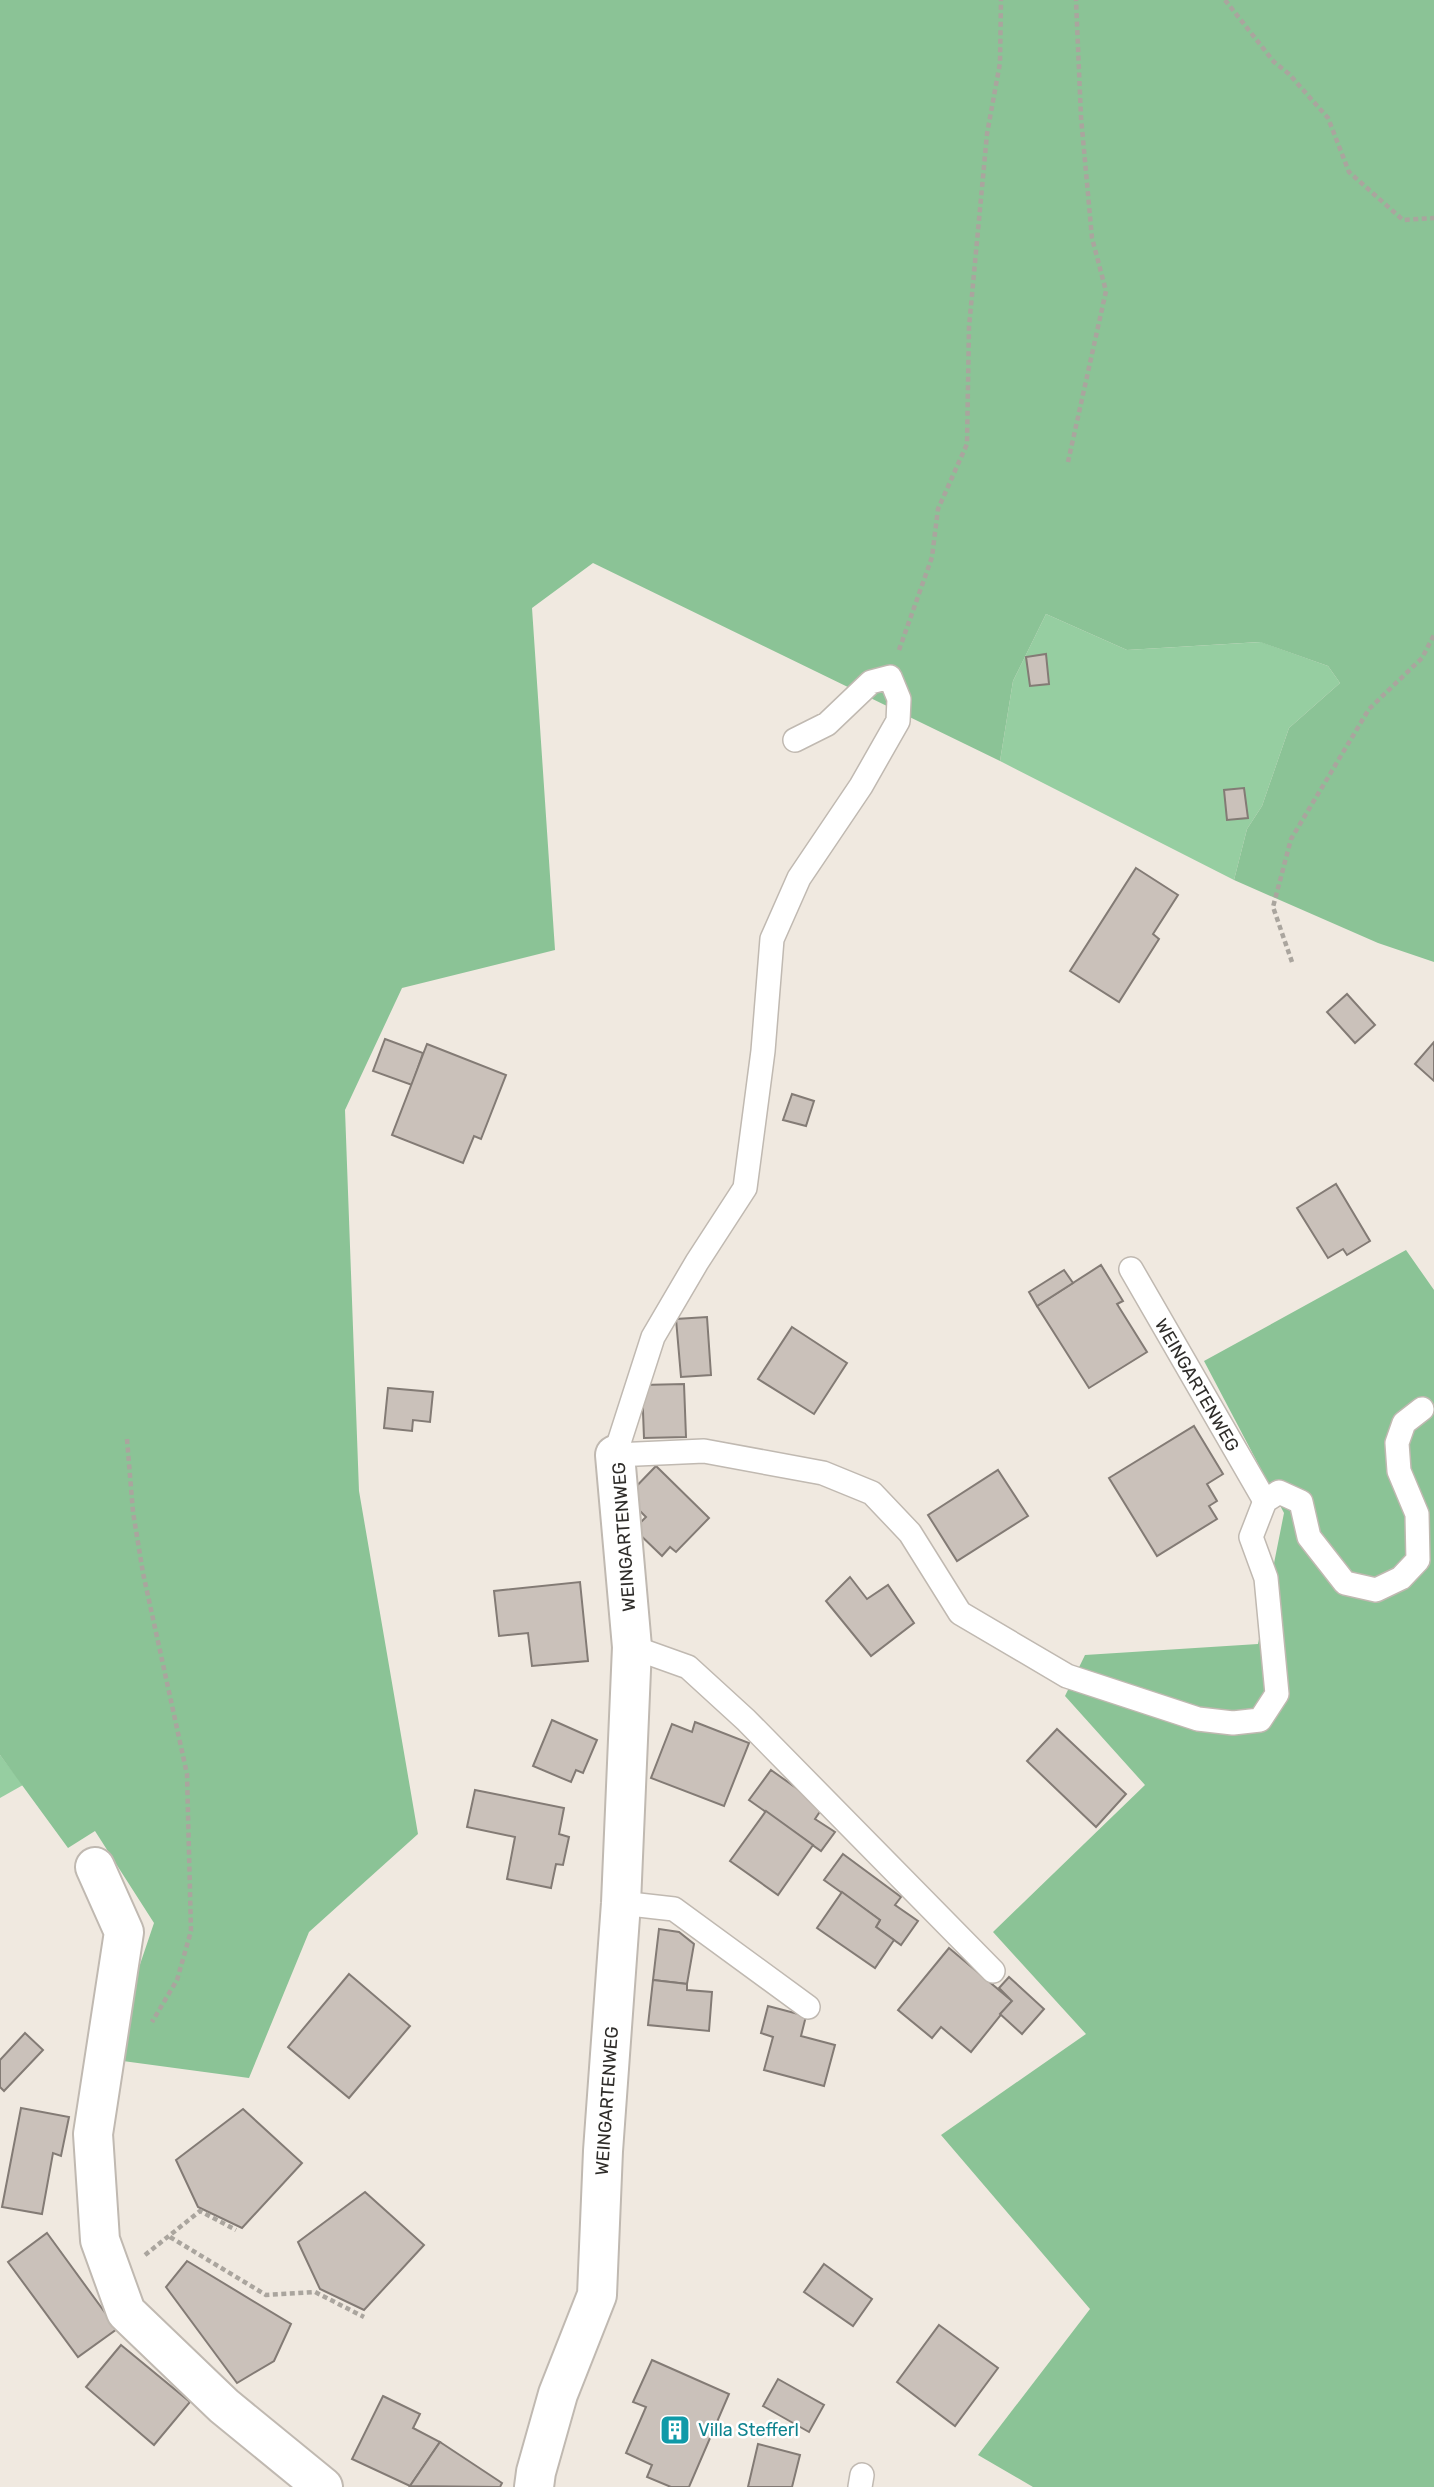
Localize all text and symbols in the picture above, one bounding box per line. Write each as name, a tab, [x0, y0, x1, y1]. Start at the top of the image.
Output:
street label: WEINGARTENWEG	[1150, 1315, 1244, 1455]
street label: WEINGARTENWEG	[608, 1462, 640, 1612]
street label: WEINGARTENWEG	[591, 2026, 623, 2176]
building icon: Villa Stefferl	[658, 2413, 692, 2447]
place label: Villa Stefferl	[698, 2419, 799, 2441]

